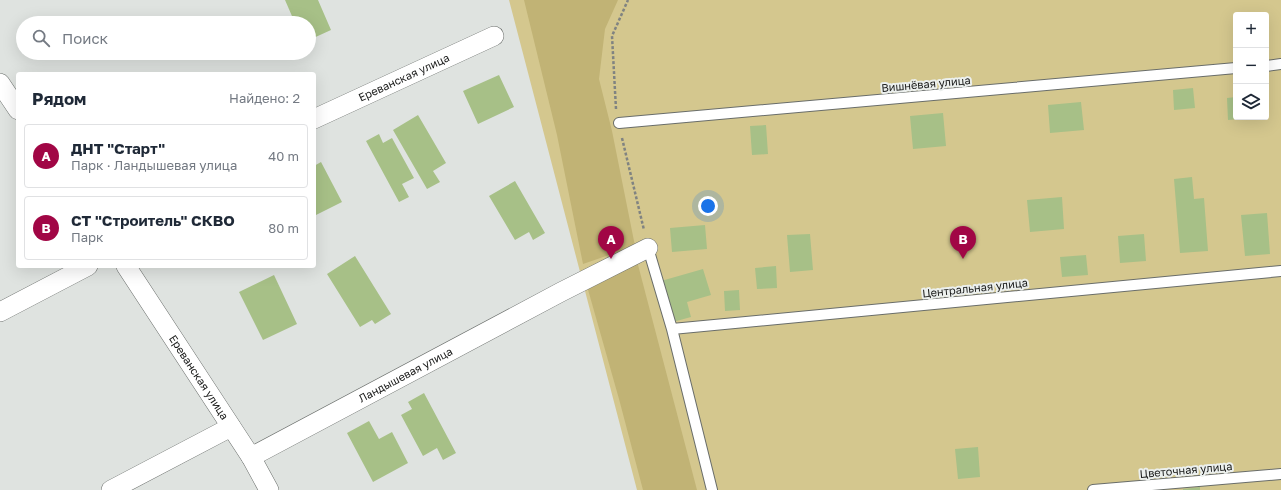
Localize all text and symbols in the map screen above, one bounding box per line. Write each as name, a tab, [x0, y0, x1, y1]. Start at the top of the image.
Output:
map controls	[1233, 12, 1269, 120]
button: +	[1233, 12, 1269, 48]
search box	[16, 16, 316, 60]
icon: search	[30, 27, 52, 49]
text: Поиск	[62, 29, 108, 47]
button: −	[1233, 48, 1269, 84]
street label: Ереванская улица	[356, 51, 451, 104]
street label: Вишнёвая улица	[881, 73, 971, 94]
button: layers	[1233, 84, 1269, 120]
text: Рядом	[32, 88, 86, 109]
text: Найдено: 2	[229, 90, 300, 106]
text: ДНТ "Старт"	[71, 139, 165, 157]
text: A	[41, 148, 51, 164]
text: 40 m	[268, 148, 299, 164]
text: Парк · Ландышевая улица	[71, 157, 237, 173]
your location	[698, 196, 718, 216]
text: СТ "Строитель" СКВО	[71, 211, 235, 229]
text: B	[41, 220, 51, 236]
text: 80 m	[268, 220, 299, 236]
pin: A	[598, 226, 624, 259]
pin: B	[950, 226, 976, 259]
text: Парк	[71, 229, 104, 245]
street label: Центральная улица	[921, 275, 1028, 300]
street label: Ереванская улица	[167, 332, 232, 422]
street label: Ландышевая улица	[356, 344, 454, 405]
street label: Цветочная улица	[1139, 459, 1233, 480]

